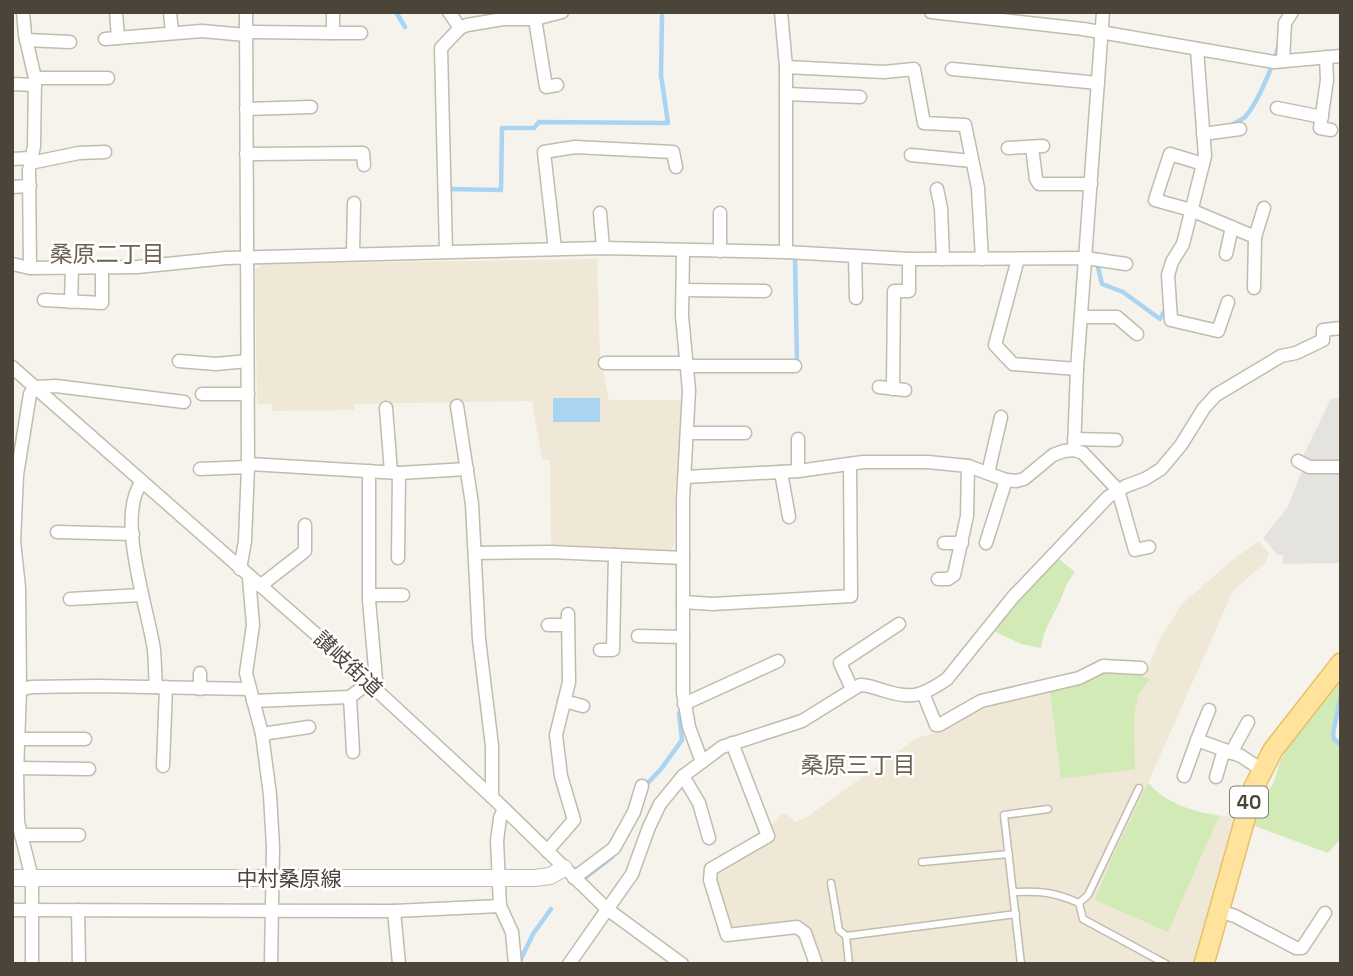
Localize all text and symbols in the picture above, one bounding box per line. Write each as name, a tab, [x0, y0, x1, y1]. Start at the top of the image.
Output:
district label: 桑原二丁目	[50, 239, 165, 269]
street label: 讃岐街道	[308, 625, 388, 702]
district label: 桑原三丁目	[801, 750, 916, 780]
road number: 40	[1230, 786, 1268, 818]
street label: 中村桑原線	[237, 865, 342, 892]

